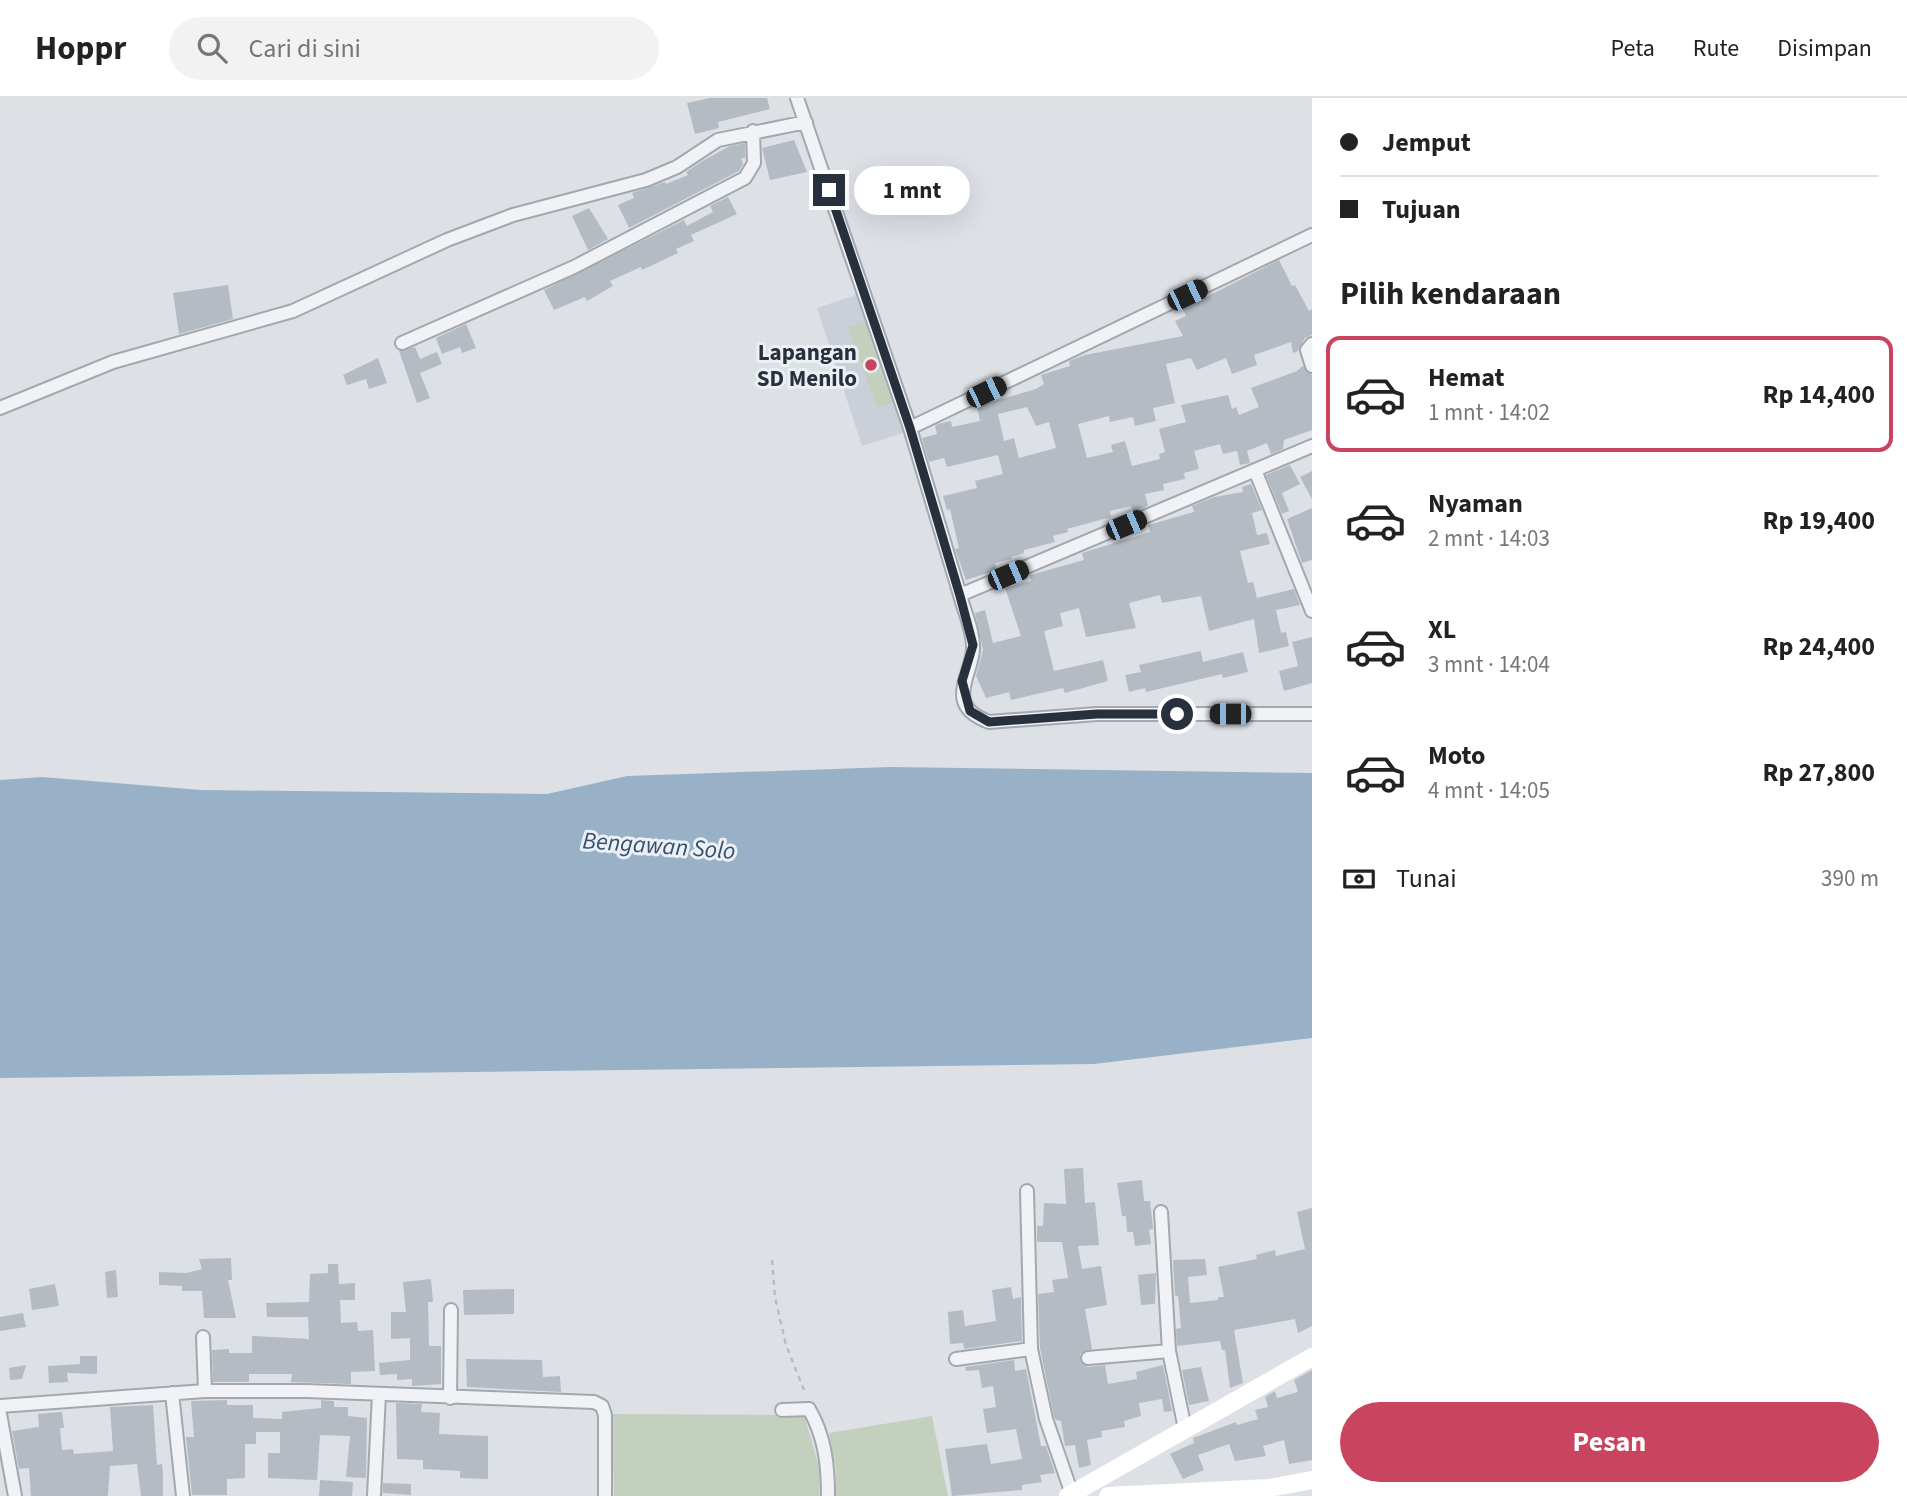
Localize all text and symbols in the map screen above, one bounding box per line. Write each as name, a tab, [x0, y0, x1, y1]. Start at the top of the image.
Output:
search box	[169, 17, 659, 80]
text: Hoppr	[35, 25, 127, 72]
icon: search	[193, 29, 231, 67]
text: Cari di sini	[249, 30, 361, 67]
text: Peta	[1610, 31, 1655, 66]
text: Rute	[1693, 31, 1739, 66]
text: Disimpan	[1777, 31, 1872, 66]
text: Jemput	[1382, 124, 1471, 161]
callout: 1 mnt	[854, 166, 969, 214]
route end	[813, 174, 845, 206]
text: 1 mnt	[883, 174, 941, 207]
text: Tujuan	[1382, 191, 1461, 228]
text: Pilih kendaraan	[1340, 271, 1561, 317]
car	[1164, 276, 1211, 314]
place label: Lapangan SD Menilo	[757, 336, 857, 395]
marker: Lapangan SD Menilo	[863, 357, 879, 373]
text: Hemat	[1428, 359, 1504, 396]
icon: car	[1344, 363, 1407, 426]
car	[963, 373, 1010, 411]
text: Rp 14,400	[1763, 376, 1875, 413]
text: 1 mnt · 14:02	[1428, 396, 1550, 429]
text: Nyaman	[1428, 485, 1523, 522]
icon: car	[1344, 489, 1407, 552]
text: Rp 19,400	[1763, 502, 1875, 539]
car	[1103, 507, 1150, 543]
text: 2 mnt · 14:03	[1428, 522, 1550, 555]
car	[985, 557, 1032, 593]
text: XL	[1428, 611, 1456, 648]
icon: car	[1344, 615, 1407, 678]
text: Rp 24,400	[1763, 628, 1875, 665]
text: 3 mnt · 14:04	[1428, 648, 1550, 681]
route start	[1161, 698, 1193, 730]
car	[1210, 704, 1252, 725]
text: Moto	[1428, 737, 1485, 774]
icon: car	[1344, 741, 1407, 804]
text: Rp 27,800	[1763, 754, 1875, 791]
text: 4 mnt · 14:05	[1428, 774, 1550, 807]
water label: Bengawan Solo	[581, 823, 737, 869]
icon: cash	[1340, 860, 1378, 898]
text: Tunai	[1396, 860, 1457, 897]
text: 390 m	[1821, 862, 1879, 895]
button: Pesan	[1340, 1402, 1879, 1482]

